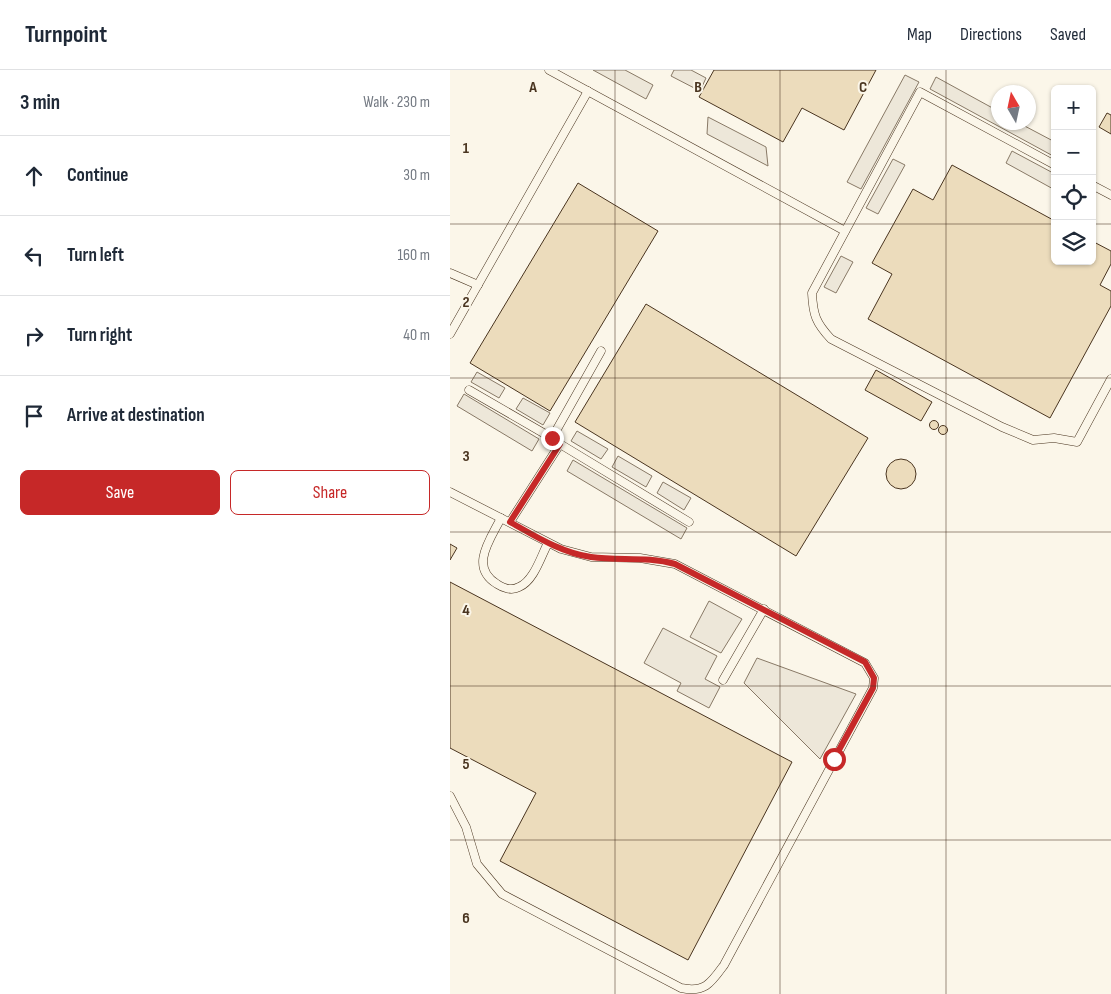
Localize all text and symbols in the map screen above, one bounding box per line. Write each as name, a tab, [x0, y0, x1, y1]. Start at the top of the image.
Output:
text: Turnpoint	[25, 20, 107, 49]
text: Map	[907, 24, 932, 45]
text: Directions	[960, 24, 1022, 45]
text: Saved	[1050, 24, 1086, 45]
text: A	[528, 78, 537, 97]
text: B	[694, 78, 702, 97]
text: C	[859, 78, 867, 97]
north arrow	[991, 85, 1036, 130]
map controls	[1051, 85, 1096, 265]
button: +	[1051, 85, 1096, 130]
text: 3 min	[20, 90, 60, 115]
text: Walk · 230 m	[363, 93, 430, 112]
button: −	[1051, 130, 1096, 175]
text: 1	[463, 139, 470, 158]
icon: ahead	[20, 162, 48, 190]
text: Continue	[67, 164, 128, 187]
text: 30 m	[403, 166, 430, 185]
button: locate	[1051, 175, 1096, 220]
button: layers	[1051, 220, 1096, 265]
icon: left	[20, 242, 48, 270]
text: Turn left	[67, 244, 124, 267]
text: 160 m	[397, 246, 430, 265]
text: 2	[462, 293, 470, 312]
icon: right	[20, 322, 48, 350]
text: Turn right	[67, 324, 132, 347]
text: 40 m	[403, 326, 430, 345]
icon: arrive	[20, 402, 48, 430]
text: Arrive at destination	[67, 404, 205, 427]
route end	[541, 427, 564, 450]
text: 3	[462, 447, 470, 466]
button: Save	[20, 470, 220, 515]
button: Share	[230, 470, 430, 515]
text: 4	[462, 601, 470, 620]
route start	[823, 748, 846, 771]
text: 5	[462, 755, 470, 774]
text: 6	[462, 909, 470, 928]

